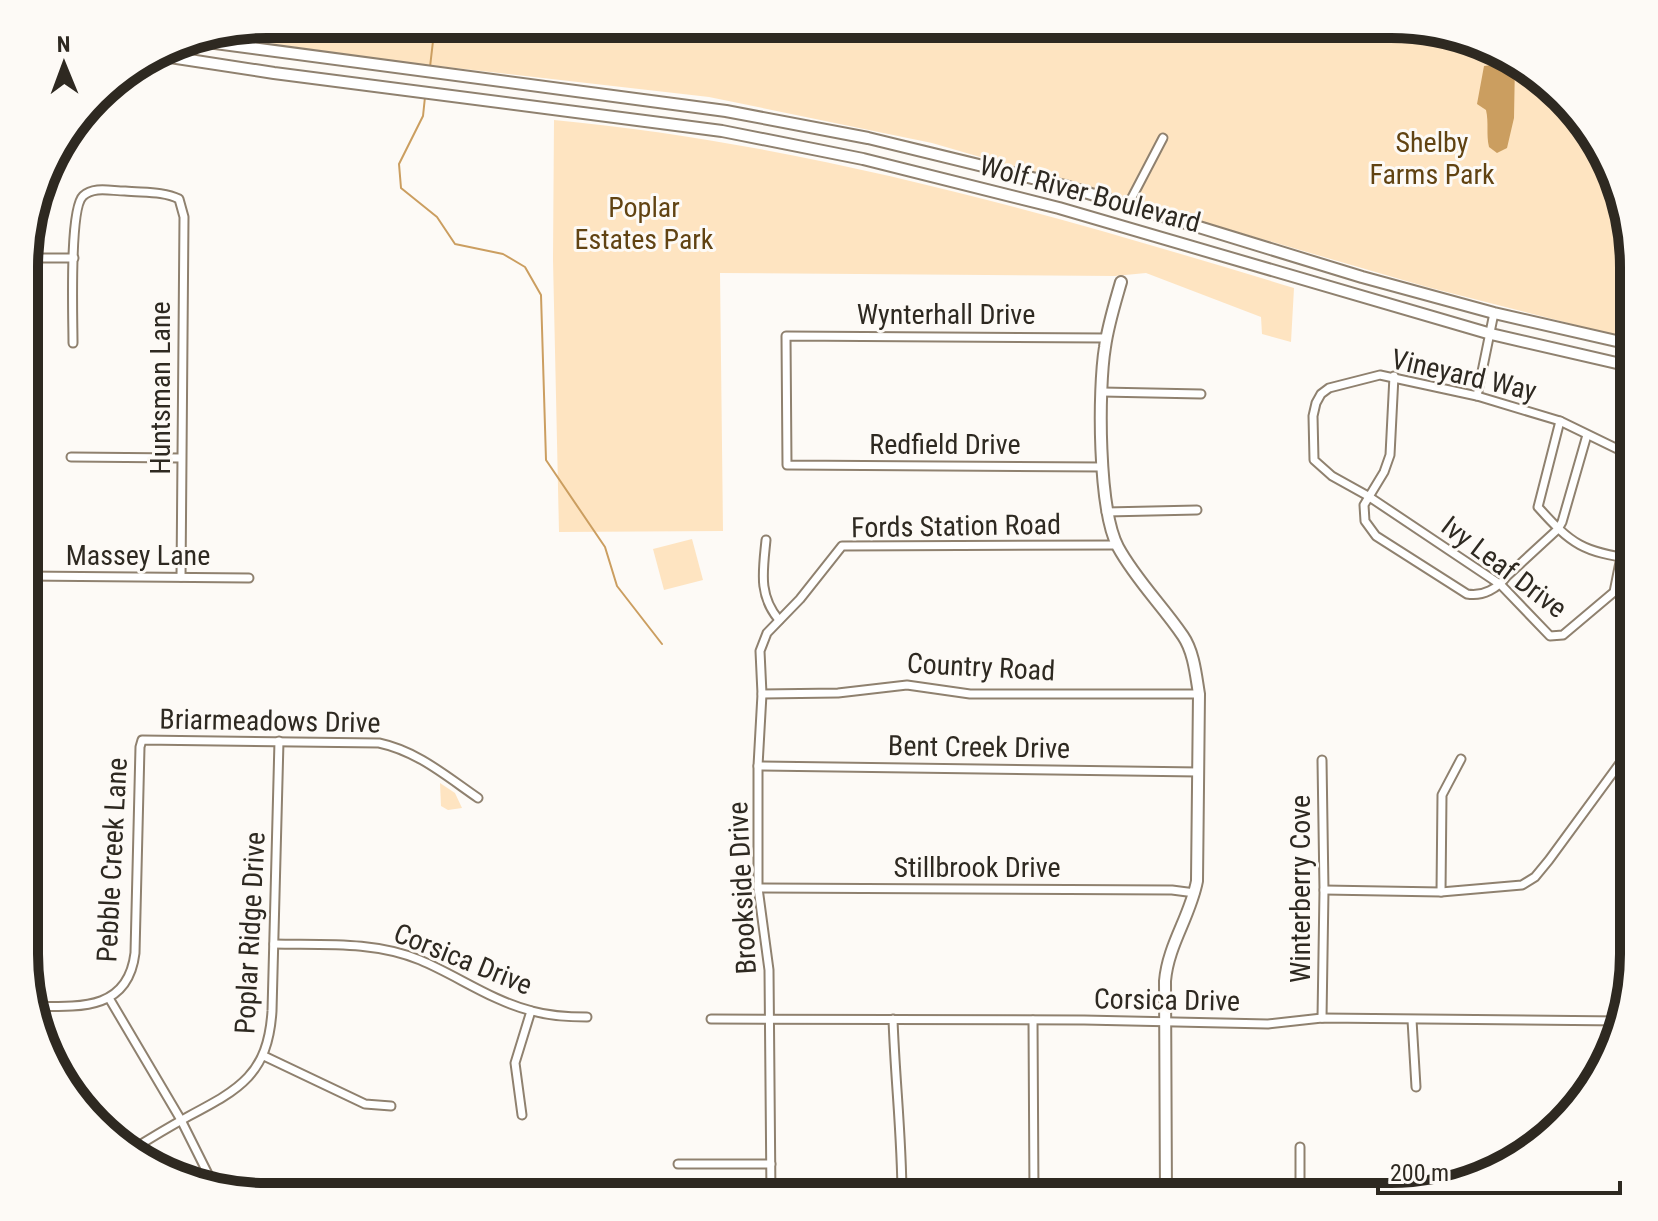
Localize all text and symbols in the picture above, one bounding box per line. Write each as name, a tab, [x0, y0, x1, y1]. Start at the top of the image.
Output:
north arrow	[24, 24, 104, 104]
text: N	[57, 32, 71, 57]
park label: Shelby Farms Park	[1369, 126, 1495, 191]
street label: Wolf River Boulevard	[976, 149, 1204, 239]
park label: Poplar Estates Park	[575, 191, 714, 256]
street label: Wynterhall Drive	[857, 298, 1035, 331]
street label: Huntsman Lane	[144, 301, 177, 475]
street label: Vineyard Way	[1388, 342, 1540, 408]
street label: Redfield Drive	[869, 428, 1021, 461]
street label: Fords Station Road	[851, 508, 1061, 544]
street label: Ivy Leaf Drive	[1435, 509, 1573, 625]
street label: Massey Lane	[66, 539, 210, 572]
street label: Country Road	[906, 647, 1056, 687]
street label: Briarmeadows Drive	[159, 703, 381, 739]
street label: Bent Creek Drive	[888, 729, 1070, 765]
street label: Pebble Creek Lane	[90, 757, 134, 963]
street label: Winterberry Cove	[1284, 795, 1317, 983]
street label: Brookside Drive	[721, 801, 763, 975]
street label: Poplar Ridge Drive	[228, 831, 272, 1035]
street label: Stillbrook Drive	[893, 851, 1061, 884]
street label: Corsica Drive	[389, 916, 537, 1002]
street label: Corsica Drive	[1094, 982, 1240, 1018]
scale bar	[1378, 1145, 1620, 1195]
text: 200 m	[1390, 1159, 1449, 1187]

